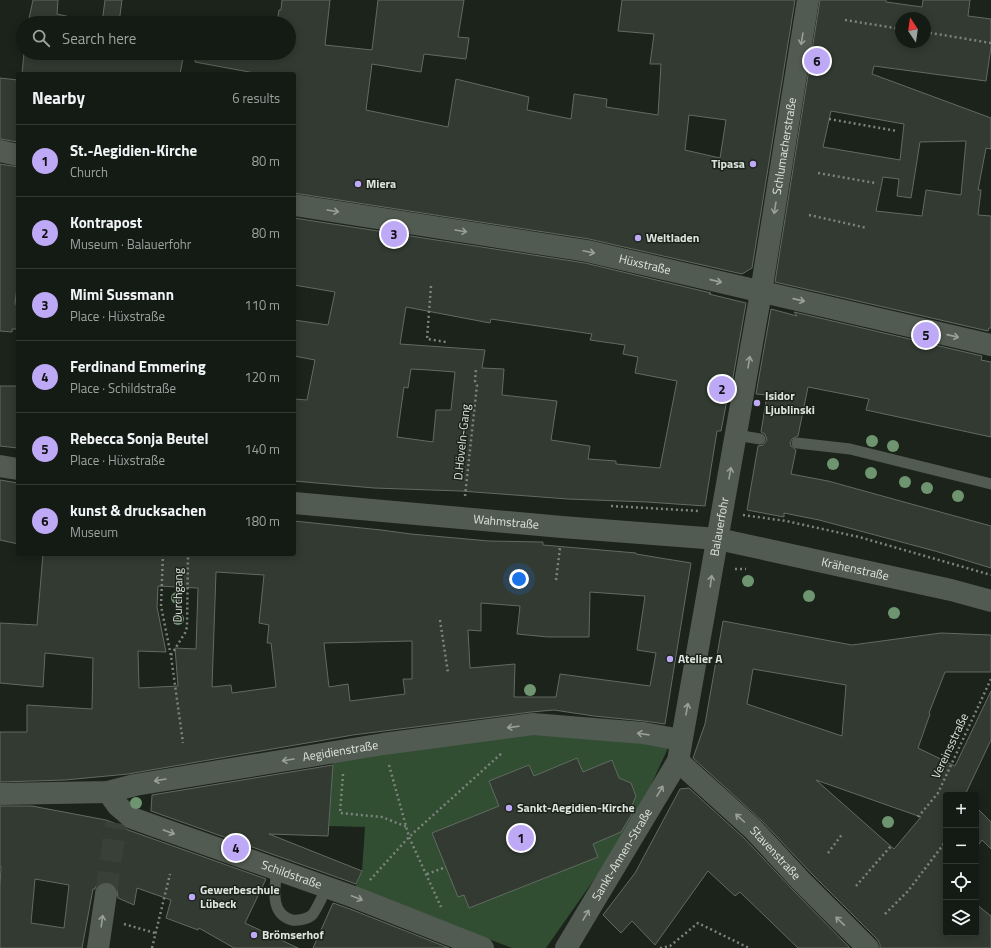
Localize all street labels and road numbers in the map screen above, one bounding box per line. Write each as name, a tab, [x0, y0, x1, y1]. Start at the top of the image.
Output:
street label: Schlumacherstraße	[767, 96, 801, 196]
street label: Hüxstraße	[617, 249, 673, 279]
street label: D.Höveln-Gang	[448, 403, 475, 481]
street label: Balauerfohr	[704, 496, 734, 558]
street label: Wahmstraße	[473, 509, 540, 534]
street label: Krähenstraße	[820, 552, 891, 585]
street label: Durchgang	[168, 568, 187, 622]
street label: Vereinsstraße	[926, 710, 973, 782]
street label: Aegidienstraße	[301, 735, 379, 766]
street label: Sankt-Annen-Straße	[586, 804, 657, 904]
street label: Stavenstraße	[746, 821, 806, 884]
street label: Schildstraße	[259, 855, 325, 894]

